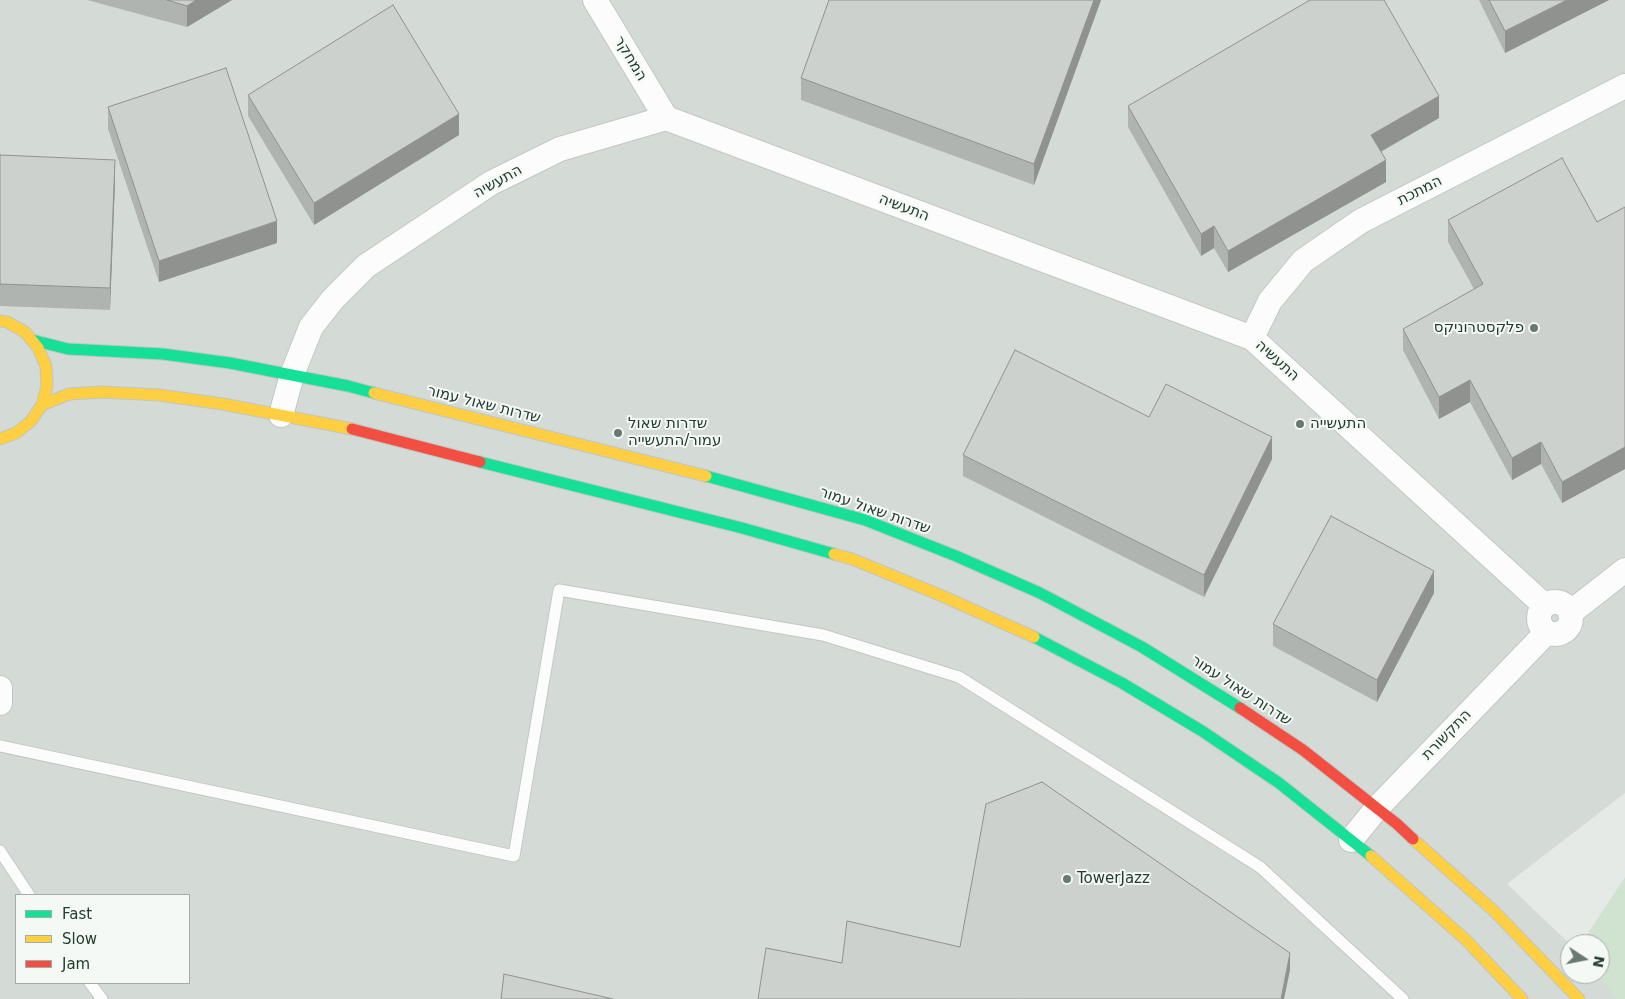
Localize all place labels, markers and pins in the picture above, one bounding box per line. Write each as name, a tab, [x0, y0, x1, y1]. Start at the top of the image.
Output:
place label: פלקסטרוניקס	[1434, 319, 1524, 337]
marker: פלקסטרוניקס	[1528, 322, 1540, 334]
place label: שדרות שאול עמור/התעשייה	[628, 415, 721, 450]
place label: התעשייה	[1310, 415, 1366, 433]
marker: התעשייה	[1294, 418, 1306, 430]
marker: שדרות שאול עמור/התעשייה	[612, 427, 624, 439]
place label: TowerJazz	[1077, 870, 1150, 888]
marker: TowerJazz	[1061, 873, 1073, 885]

